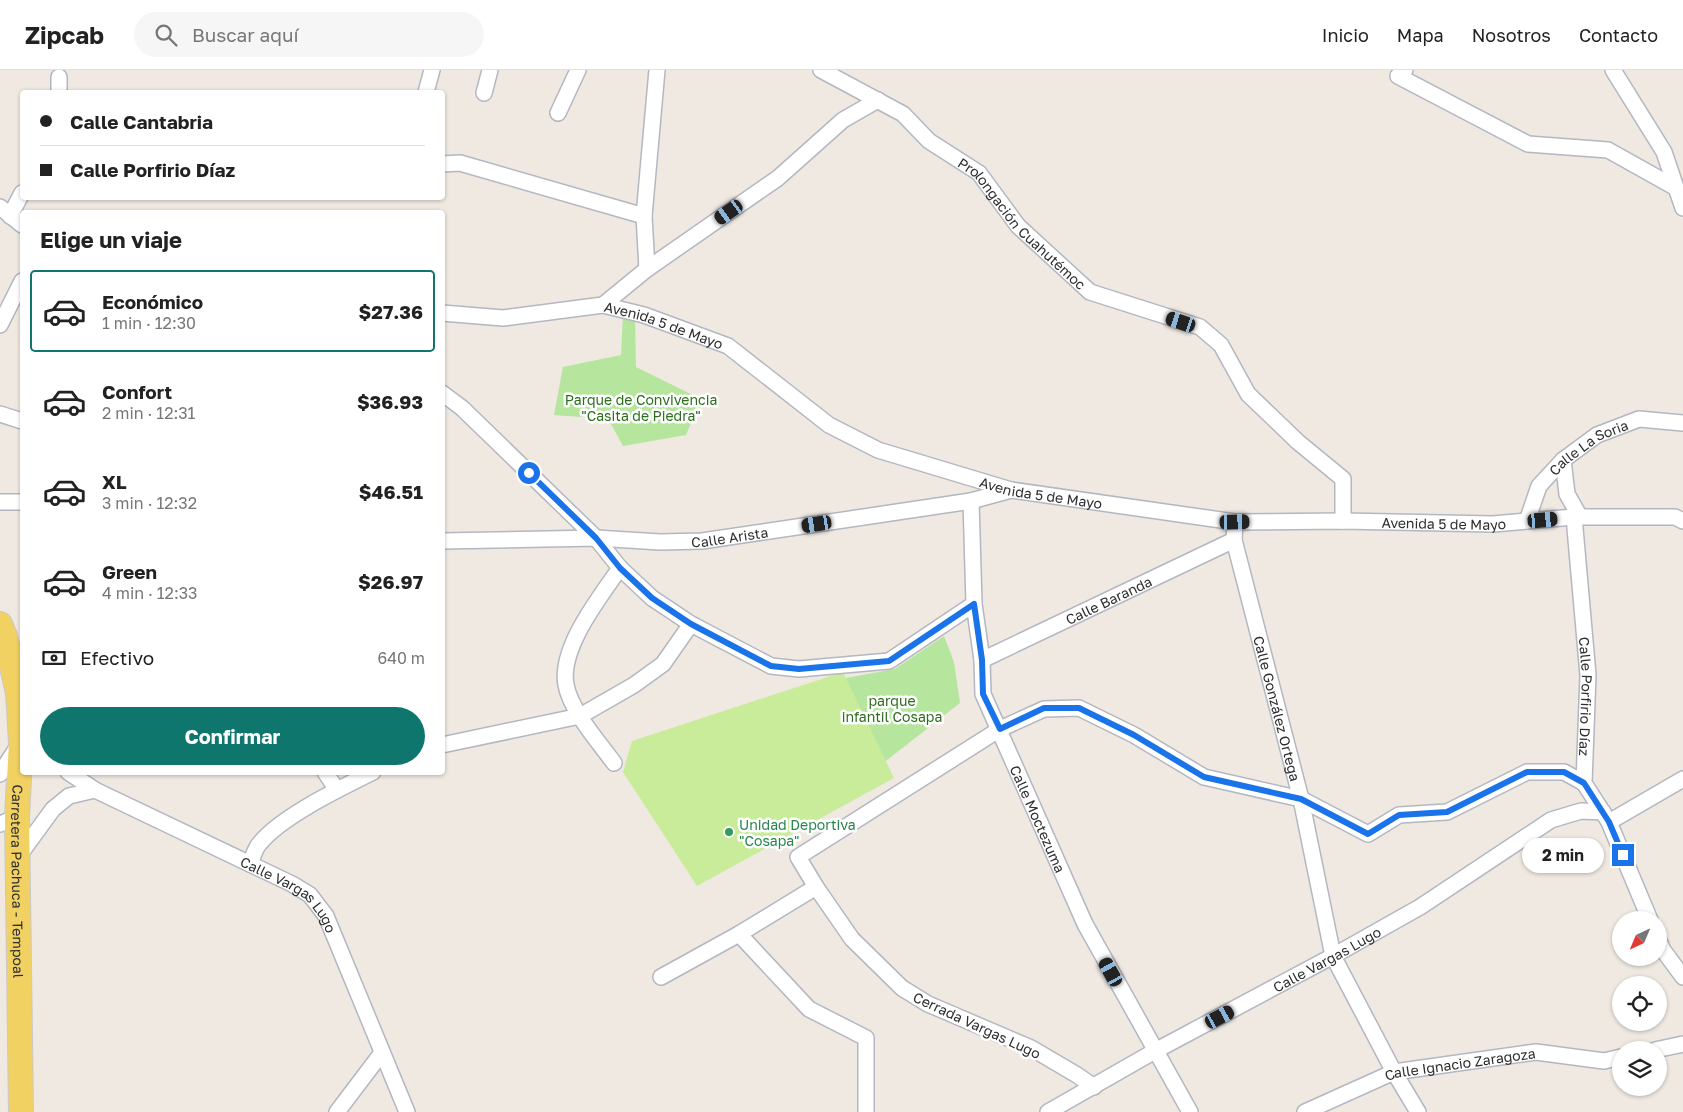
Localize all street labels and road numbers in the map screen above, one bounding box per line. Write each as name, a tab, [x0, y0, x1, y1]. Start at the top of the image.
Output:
street label: Prolongación Cuahutémoc	[955, 153, 1090, 293]
street label: Avenida 5 de Mayo	[603, 297, 726, 352]
street label: Calle La Soria	[1545, 416, 1630, 479]
street label: Avenida 5 de Mayo	[978, 473, 1103, 511]
street label: Avenida 5 de Mayo	[1382, 513, 1507, 533]
street label: Calle Arista	[691, 523, 769, 550]
street label: Calle Baranda	[1062, 572, 1154, 628]
street label: Calle González Ortega	[1251, 634, 1305, 783]
street label: Calle Porfirio Díaz	[1576, 636, 1597, 757]
street label: Calle Moctezuma	[1007, 762, 1070, 875]
street label: Carretera Pachuca - Tempoal	[8, 784, 28, 978]
street label: Calle Vargas Lugo	[238, 852, 340, 935]
street label: Calle Vargas Lugo	[1270, 922, 1384, 995]
street label: Cerrada Vargas Lugo	[911, 988, 1043, 1062]
street label: Calle Ignacio Zaragoza	[1382, 1044, 1536, 1084]

